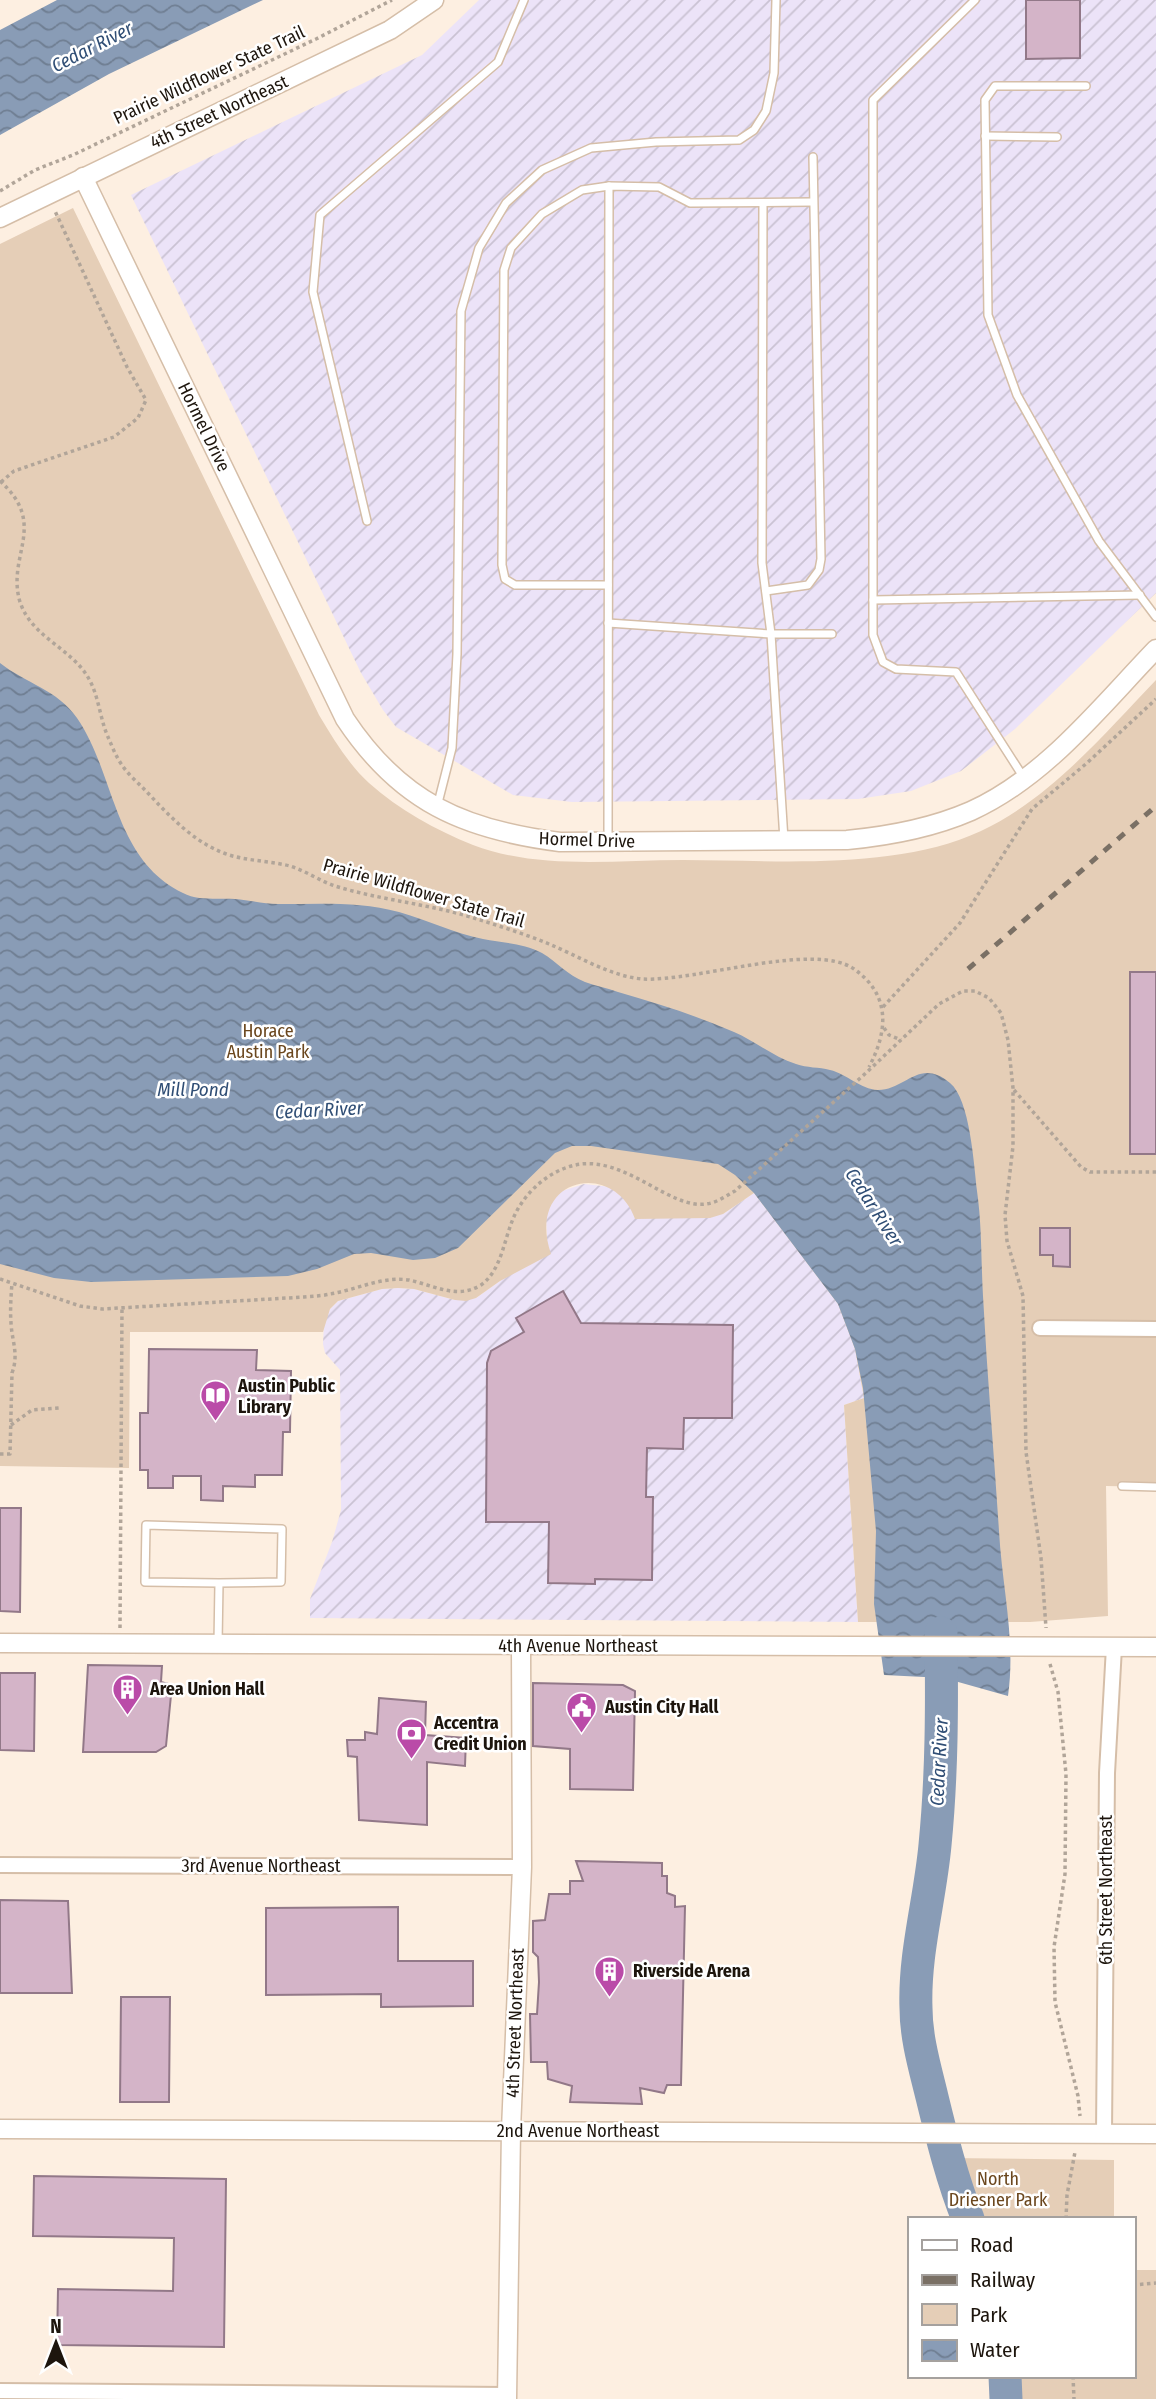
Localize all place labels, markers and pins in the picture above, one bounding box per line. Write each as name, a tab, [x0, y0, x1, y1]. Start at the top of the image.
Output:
place label: Austin Public Library	[237, 1375, 335, 1418]
library icon: Austin Public Library	[198, 1379, 232, 1423]
building icon: Area Union Hall	[110, 1672, 144, 1716]
place label: Area Union Hall	[149, 1678, 264, 1700]
public building icon: Austin City Hall	[565, 1690, 599, 1734]
place label: Austin City Hall	[604, 1696, 718, 1718]
place label: Accentra Credit Union	[433, 1712, 527, 1755]
bank icon: Accentra Credit Union	[394, 1716, 428, 1760]
building icon: Riverside Arena	[593, 1954, 627, 1998]
place label: Riverside Arena	[633, 1960, 750, 1982]

